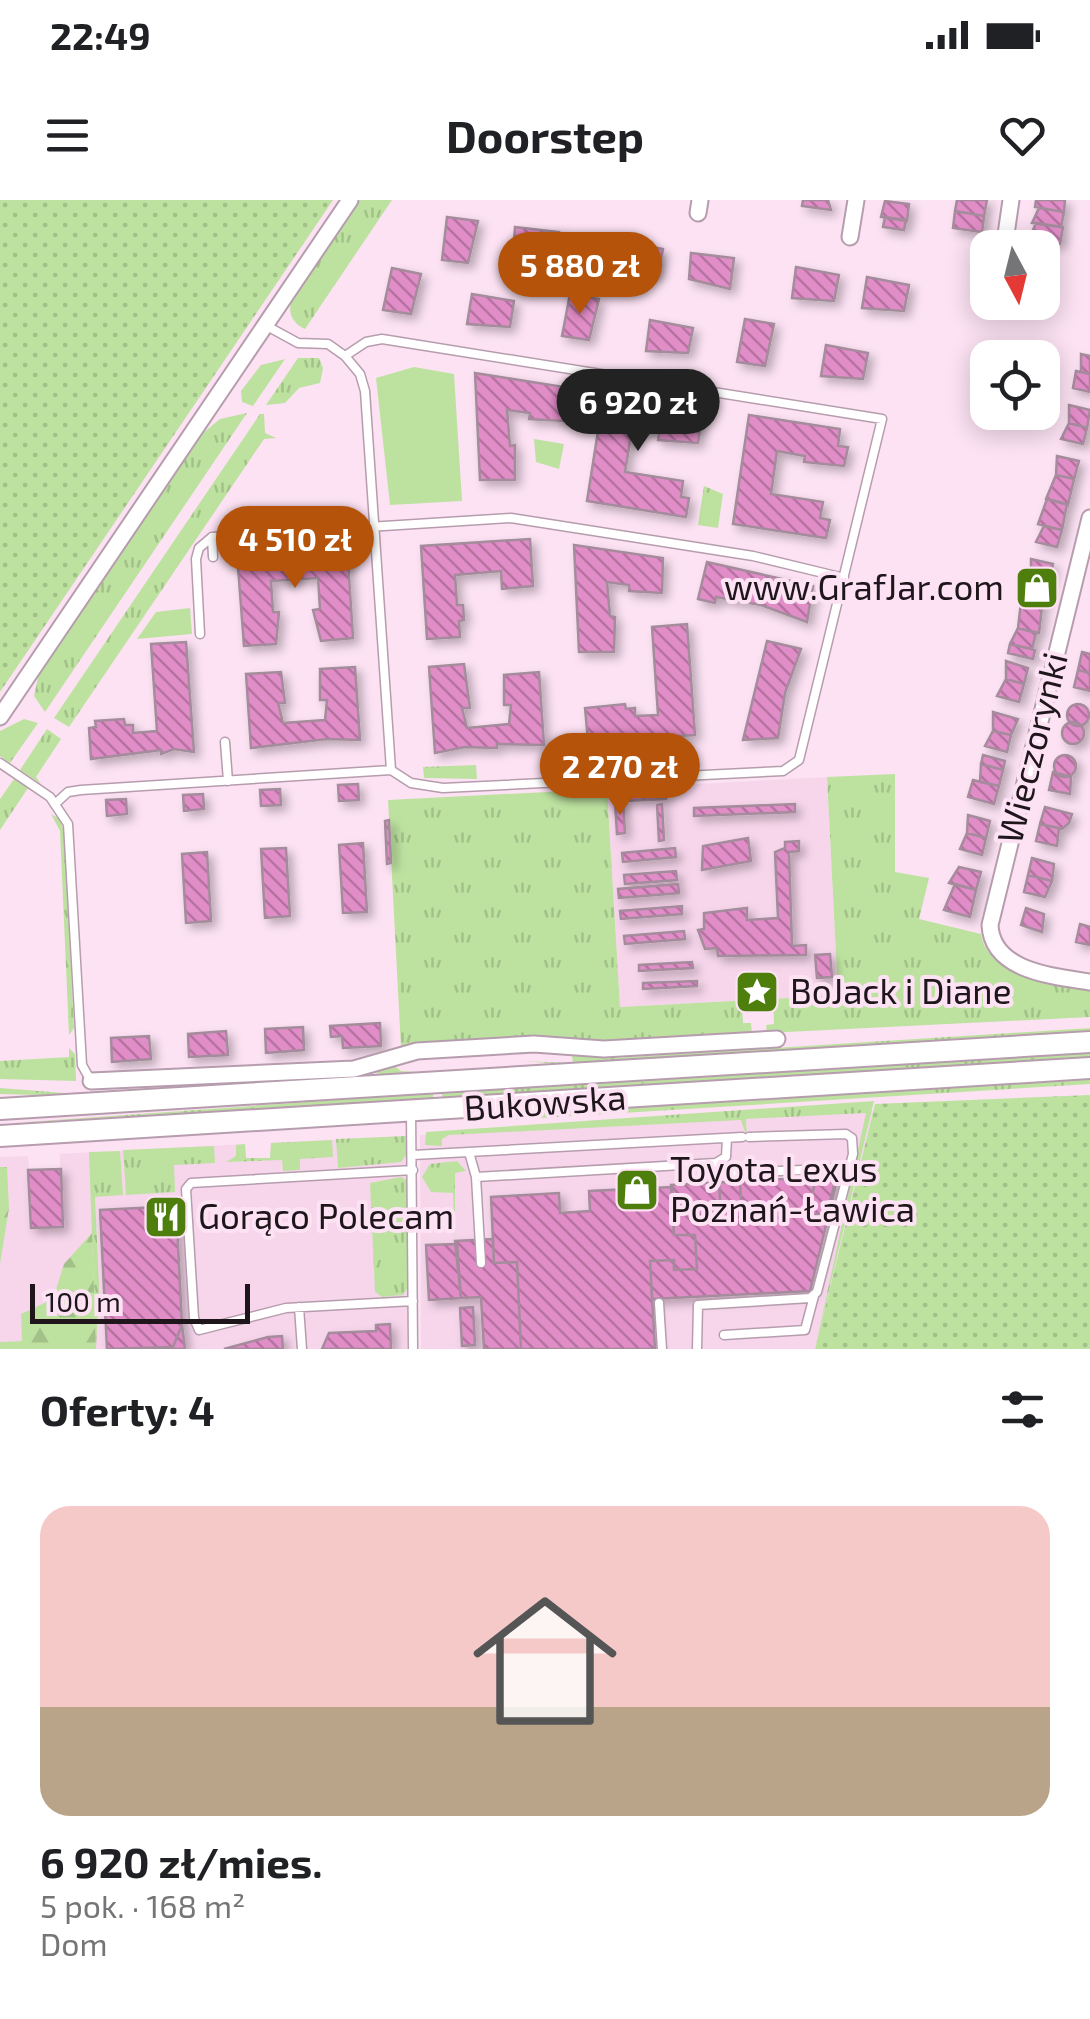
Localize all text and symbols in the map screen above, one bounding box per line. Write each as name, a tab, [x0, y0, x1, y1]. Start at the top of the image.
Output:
text: 22:49	[50, 12, 151, 58]
icon: menu	[40, 108, 95, 163]
text: Doorstep	[446, 108, 644, 162]
icon: heart	[995, 108, 1050, 163]
north arrow	[970, 230, 1060, 320]
map controls	[970, 230, 1060, 430]
pin: 5 880 zł	[477, 232, 683, 317]
text: 5 880 zł	[520, 245, 640, 283]
button: locate	[970, 340, 1060, 430]
pin: 6 920 zł	[535, 369, 741, 454]
text: 6 920 zł	[579, 382, 697, 420]
pin: 4 510 zł	[192, 506, 398, 591]
text: 4 510 zł	[238, 519, 352, 557]
place label: www.GrafJar.com	[724, 565, 1004, 607]
shop icon: www.GrafJar.com	[1014, 565, 1060, 611]
street label: Wieczorynki	[987, 648, 1075, 847]
pin: 2 270 zł	[517, 733, 723, 818]
text: 2 270 zł	[562, 746, 678, 784]
place icon: BoJack i Diane	[734, 969, 780, 1015]
place label: BoJack i Diane	[790, 969, 1011, 1011]
street label: Bukowska	[462, 1074, 627, 1128]
place label: Toyota Lexus Poznań-Ławica	[670, 1147, 915, 1229]
shop icon: Toyota Lexus Poznań-Ławica	[614, 1167, 660, 1213]
restaurant icon: Gorąco Polecam	[143, 1194, 189, 1240]
place label: Gorąco Polecam	[198, 1194, 454, 1236]
scale bar	[30, 1279, 250, 1324]
text: 100 m	[45, 1284, 121, 1318]
icon: filters	[995, 1382, 1050, 1437]
text: Oferty: 4	[40, 1384, 215, 1434]
icon: home	[455, 1571, 635, 1751]
text: 6 920 zł/mies.	[40, 1836, 322, 1886]
text: 5 pok. · 168 m²	[40, 1886, 245, 1924]
text: Dom	[40, 1924, 107, 1962]

